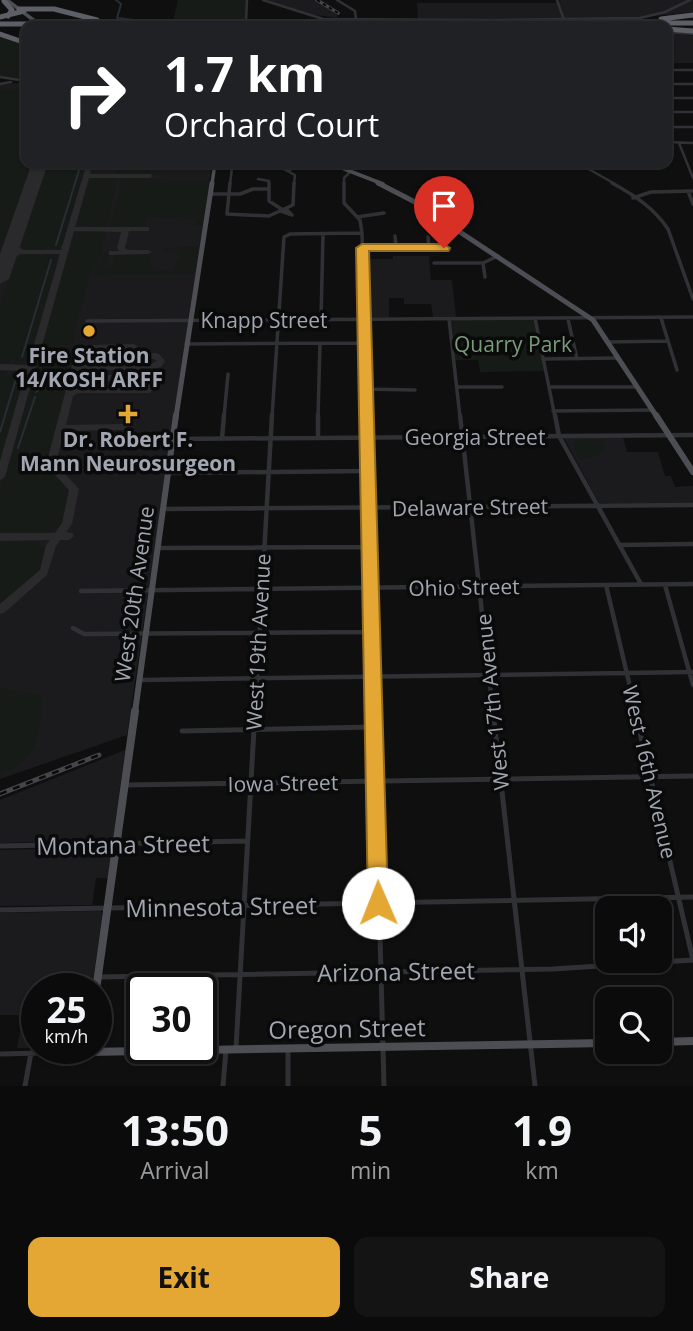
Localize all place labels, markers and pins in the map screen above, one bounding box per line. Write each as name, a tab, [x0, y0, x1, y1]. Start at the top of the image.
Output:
pin	[414, 176, 474, 248]
marker: Fire Station 14/KOSH ARFF	[81, 323, 97, 339]
place label: Fire Station 14/KOSH ARFF	[15, 341, 163, 393]
marker: Dr. Robert F. Mann Neurosurgeon	[118, 404, 138, 424]
place label: Dr. Robert F. Mann Neurosurgeon	[20, 425, 236, 477]

